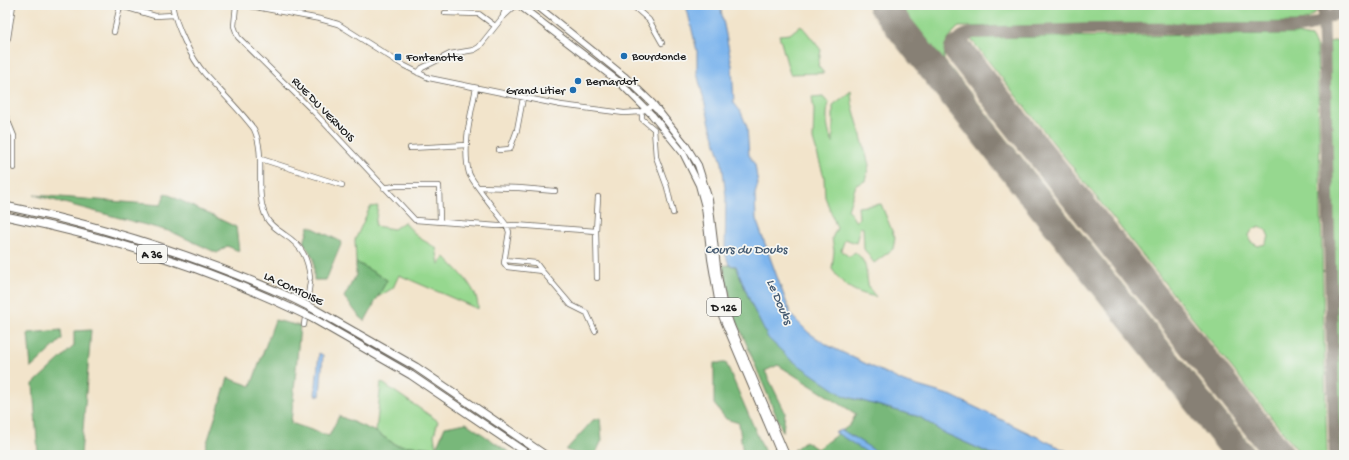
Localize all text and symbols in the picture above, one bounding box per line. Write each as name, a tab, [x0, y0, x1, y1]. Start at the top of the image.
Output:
marker: Bourdoncle	[619, 51, 629, 61]
place label: Bourdoncle	[631, 51, 687, 65]
marker: Fontenotte	[393, 52, 403, 62]
place label: Fontenotte	[405, 52, 464, 66]
street label: RUE DU VERNOIS	[288, 75, 357, 146]
marker: Bernardot	[573, 76, 583, 86]
place label: Bernardot	[585, 76, 638, 90]
place label: Grand Litier	[506, 85, 567, 99]
marker: Grand Litier	[568, 85, 578, 95]
water label: Cours du Doubs	[705, 243, 788, 258]
road number: A 36	[137, 245, 167, 263]
street label: LA COMTOISE	[261, 270, 326, 310]
water label: Le Doubs	[763, 277, 795, 328]
road number: D 126	[707, 298, 741, 316]

